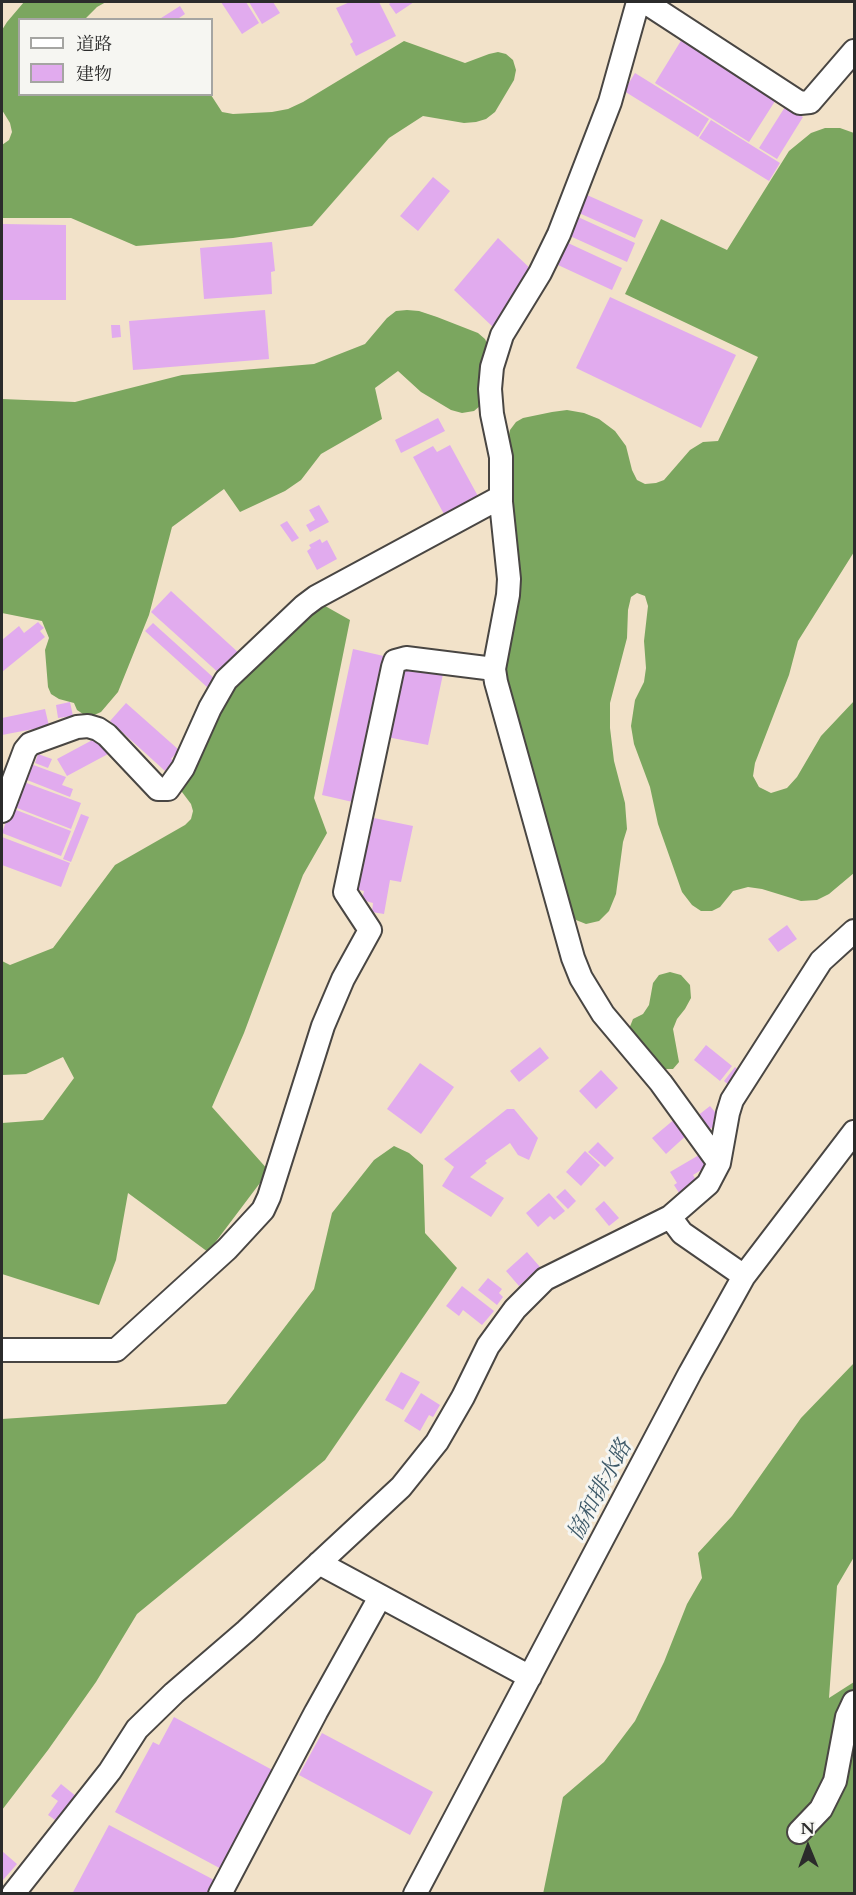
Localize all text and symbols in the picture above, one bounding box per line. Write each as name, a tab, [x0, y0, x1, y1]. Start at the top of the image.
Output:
legend	[18, 18, 213, 96]
text: 道路	[76, 32, 112, 57]
text: 建物	[76, 62, 112, 87]
water label: 協和排水路	[564, 1436, 638, 1546]
north arrow	[778, 1817, 838, 1877]
text: N	[801, 1818, 815, 1840]

